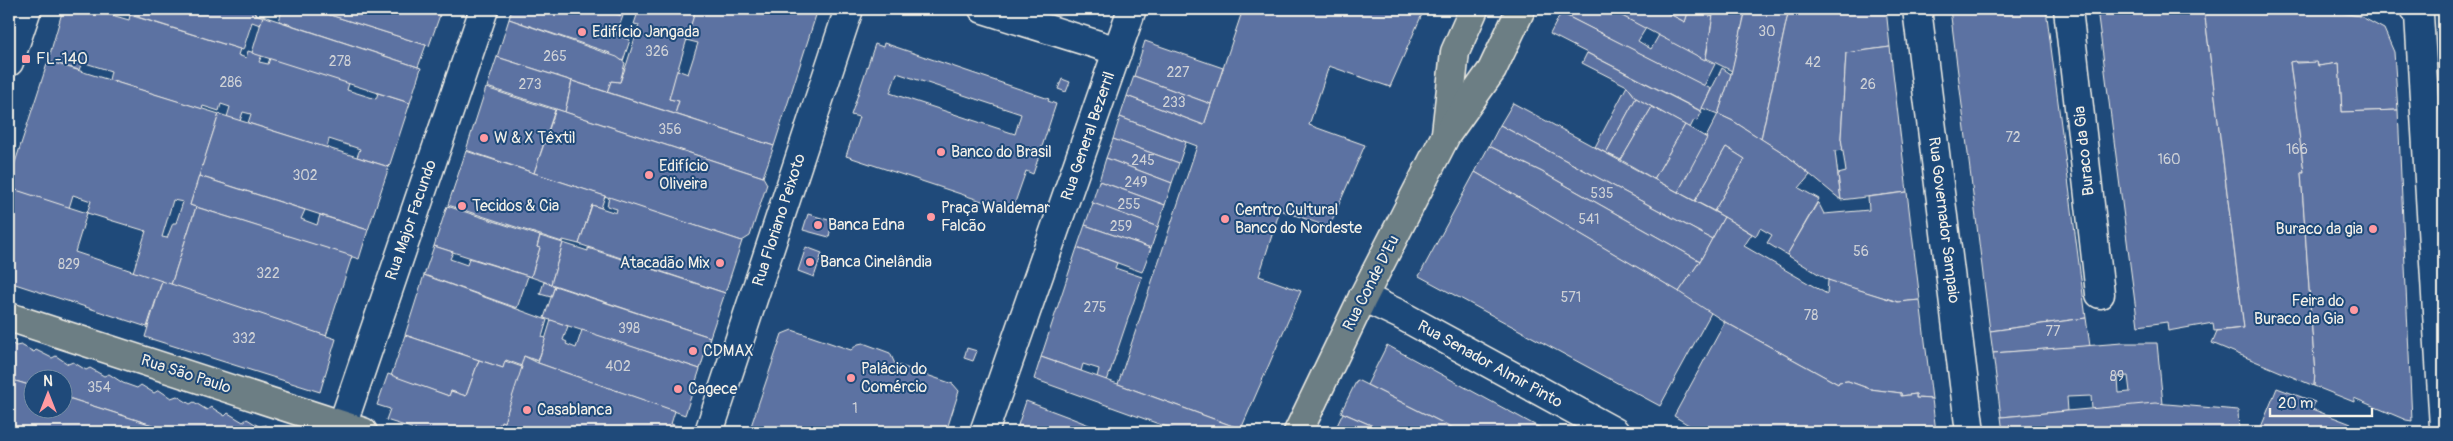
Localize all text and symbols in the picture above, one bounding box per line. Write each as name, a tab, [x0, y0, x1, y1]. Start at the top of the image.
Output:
place label: Edifício Jangada	[592, 22, 699, 42]
house number: 30	[1758, 23, 1776, 40]
marker: Edifício Jangada	[576, 26, 588, 38]
house number: 326	[645, 43, 669, 60]
house number: 265	[543, 48, 567, 65]
place label: FL-140	[36, 49, 88, 69]
marker: FL-140	[20, 53, 32, 65]
house number: 278	[329, 53, 351, 70]
house number: 42	[1805, 54, 1821, 71]
house number: 227	[1166, 64, 1190, 81]
street label: Rua General Bezerril	[1057, 69, 1119, 203]
house number: 286	[219, 74, 243, 91]
house number: 273	[518, 76, 542, 93]
house number: 26	[1860, 76, 1876, 93]
house number: 233	[1162, 94, 1186, 111]
street label: Buraco da Gia	[2069, 105, 2099, 197]
house number: 356	[658, 121, 682, 138]
place label: W & X Têxtil	[494, 128, 576, 148]
house number: 72	[2005, 129, 2021, 146]
marker: W & X Têxtil	[478, 132, 490, 144]
street label: Rua Governador Sampaio	[1924, 136, 1964, 305]
house number: 166	[2286, 141, 2308, 158]
place label: Banco do Brasil	[951, 142, 1052, 162]
marker: Banco do Brasil	[935, 146, 947, 158]
street label: Rua Floriano Peixoto	[748, 151, 810, 289]
house number: 160	[2157, 151, 2181, 168]
house number: 245	[1131, 152, 1155, 169]
place label: Edifício Oliveira	[659, 156, 709, 194]
street label: Rua Major Facundo	[381, 157, 441, 283]
house number: 302	[292, 167, 318, 184]
marker: Edifício Oliveira	[643, 169, 655, 181]
house number: 249	[1124, 174, 1148, 191]
house number: 535	[1591, 185, 1614, 202]
place label: Tecidos & Cia	[472, 196, 559, 216]
house number: 255	[1117, 196, 1141, 213]
place label: Praça Waldemar Falcão	[941, 198, 1050, 236]
marker: Tecidos & Cia	[456, 200, 468, 212]
place label: Centro Cultural Banco do Nordeste	[1235, 200, 1362, 238]
marker: Praça Waldemar Falcão	[925, 211, 937, 223]
house number: 541	[1578, 211, 1600, 228]
marker: Centro Cultural Banco do Nordeste	[1219, 213, 1231, 225]
place label: Banca Edna	[828, 215, 905, 235]
house number: 259	[1110, 218, 1132, 235]
marker: Banca Edna	[812, 219, 824, 231]
place label: Buraco da gia	[2275, 219, 2363, 239]
marker: Buraco da gia	[2367, 223, 2379, 235]
street label: Rua Conde D'Eu	[1338, 232, 1404, 334]
house number: 56	[1853, 243, 1869, 260]
place label: Banca Cinelândia	[820, 252, 932, 272]
place label: Atacadão Mix	[620, 253, 710, 273]
house number: 829	[58, 256, 80, 273]
marker: Banca Cinelândia	[804, 256, 816, 268]
marker: Atacadão Mix	[714, 257, 726, 269]
house number: 322	[256, 265, 280, 282]
house number: 571	[1561, 289, 1581, 306]
place label: Feira do Buraco da Gia	[2254, 291, 2344, 329]
house number: 275	[1084, 299, 1106, 316]
marker: Feira do Buraco da Gia	[2348, 304, 2360, 316]
house number: 78	[1804, 307, 1818, 324]
street label: Rua Senador Almir Pinto	[1414, 316, 1566, 412]
house number: 398	[618, 320, 640, 337]
house number: 77	[2046, 323, 2061, 340]
house number: 332	[232, 330, 256, 347]
place label: CDMAX	[703, 341, 754, 361]
marker: CDMAX	[687, 345, 699, 357]
street label: Rua São Paulo	[138, 350, 234, 398]
house number: 402	[605, 358, 631, 375]
place label: Palácio do Comércio	[861, 359, 927, 397]
north arrow	[22, 368, 72, 418]
house number: 89	[2110, 368, 2124, 385]
marker: Palácio do Comércio	[845, 372, 857, 384]
text: N	[43, 373, 53, 390]
house number: 354	[87, 379, 111, 396]
place label: Cagece	[688, 379, 737, 399]
marker: Cagece	[672, 383, 684, 395]
scale bar	[2270, 386, 2373, 418]
text: 20 m	[2278, 394, 2313, 413]
place label: Casablanca	[537, 400, 612, 420]
house number: 1	[852, 400, 858, 417]
marker: Casablanca	[521, 404, 533, 416]

